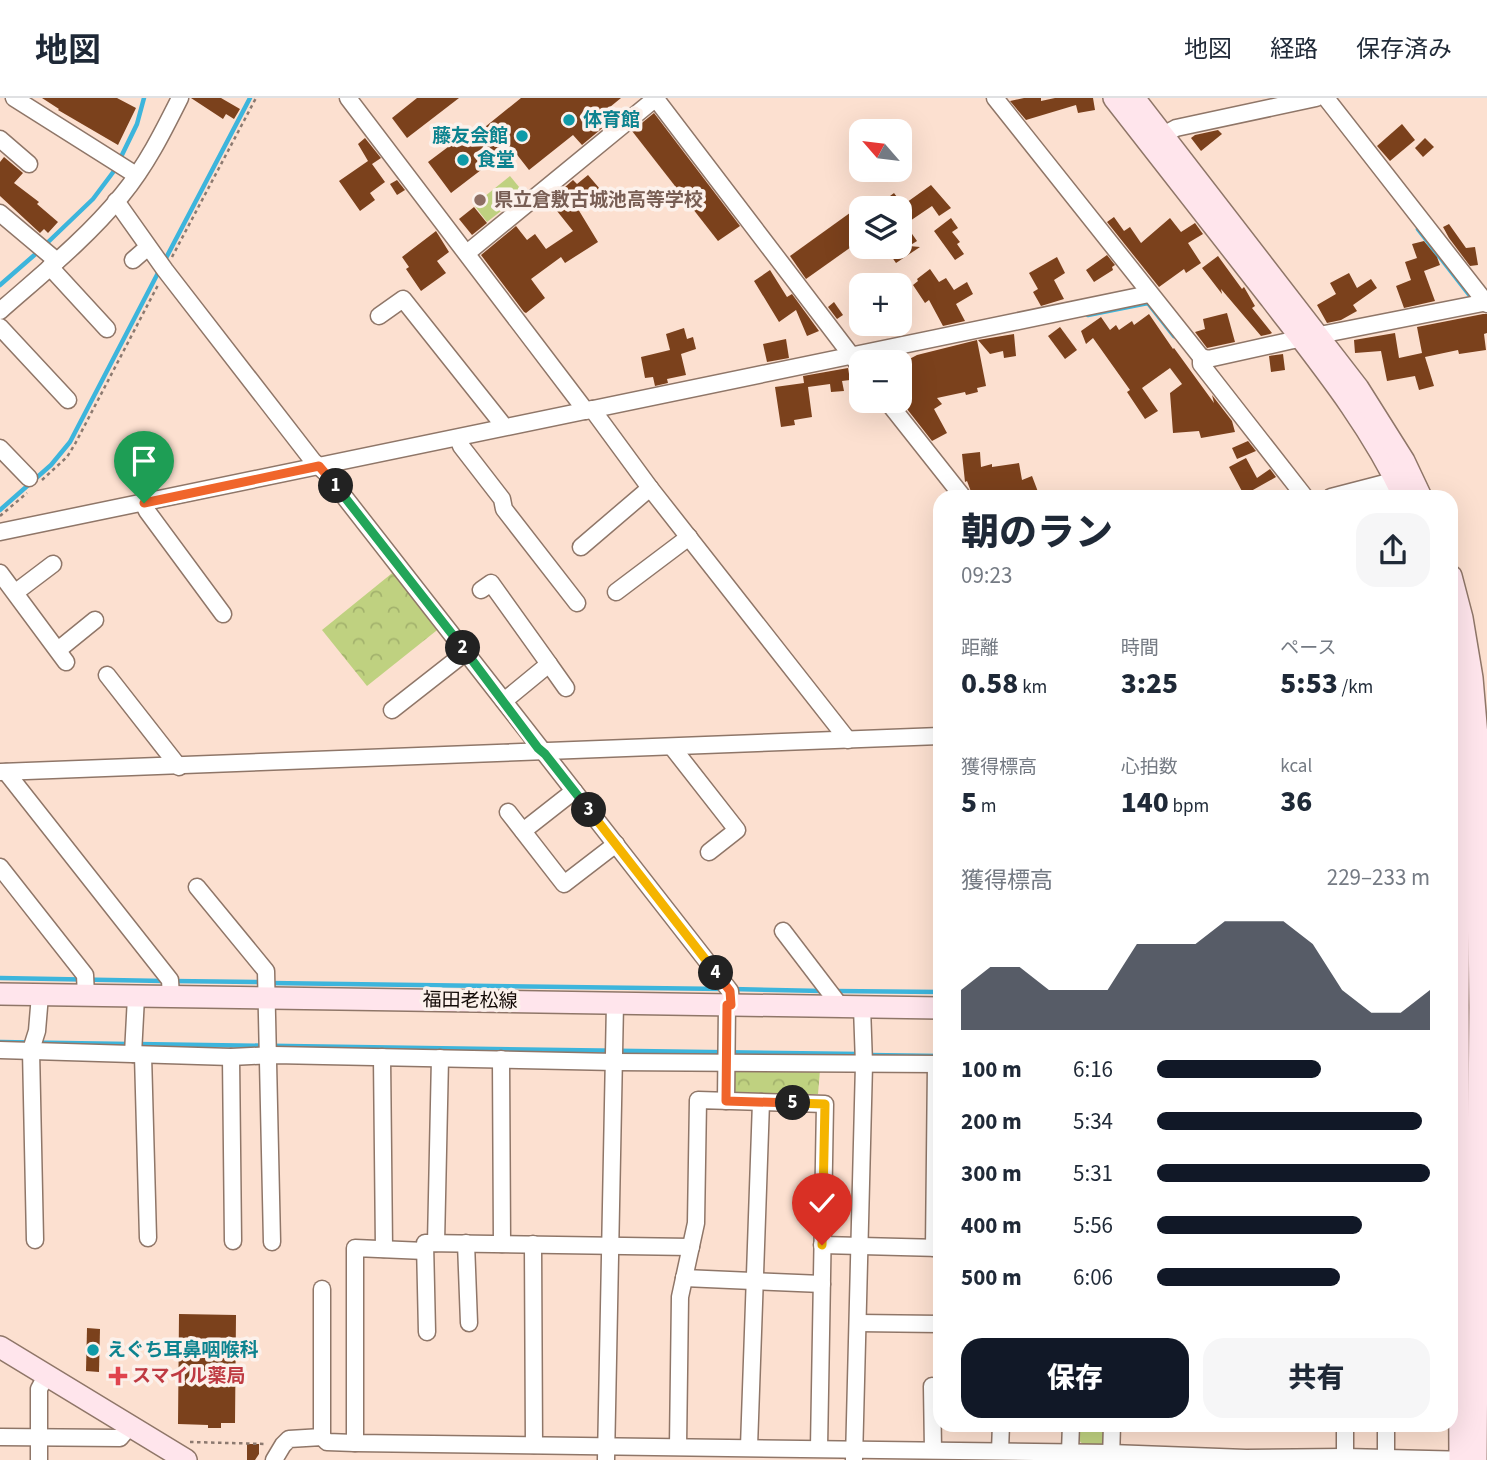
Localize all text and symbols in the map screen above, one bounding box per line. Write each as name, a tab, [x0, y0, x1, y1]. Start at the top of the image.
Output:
text: 地図	[35, 27, 101, 74]
text: 地図	[1184, 32, 1232, 67]
text: 経路	[1270, 32, 1318, 67]
text: 保存済み	[1356, 32, 1452, 67]
place label: 体育館	[583, 107, 640, 134]
marker: 体育館	[561, 112, 577, 128]
north arrow	[849, 119, 912, 182]
map controls	[849, 119, 912, 413]
place label: 藤友会館	[432, 123, 508, 150]
marker: 藤友会館	[514, 128, 530, 144]
place label: 食堂	[477, 147, 515, 174]
marker: 食堂	[455, 152, 471, 168]
place label: 県立倉敷古城池高等学校	[494, 187, 703, 214]
marker: 県立倉敷古城池高等学校	[472, 192, 488, 208]
button: layers	[849, 196, 912, 259]
button: +	[849, 273, 912, 336]
button: −	[849, 350, 912, 413]
pin	[114, 431, 174, 503]
icon: arrive	[125, 442, 163, 480]
pin: 1	[318, 468, 354, 504]
text: 1	[330, 472, 341, 499]
text: 朝のラン	[961, 506, 1113, 560]
button: share	[1356, 513, 1430, 587]
text: 09:23	[961, 559, 1012, 592]
pin: 2	[446, 630, 480, 666]
text: 2	[457, 634, 468, 661]
text: 距離	[961, 635, 999, 662]
text: 時間	[1121, 635, 1159, 662]
text: ペース	[1280, 635, 1336, 662]
text: 0.58	[961, 662, 1018, 705]
text: 3:25	[1121, 662, 1178, 705]
text: 5:53	[1280, 662, 1338, 705]
text: km	[1018, 674, 1047, 701]
text: /km	[1338, 674, 1373, 701]
text: kcal	[1280, 753, 1312, 780]
text: 獲得標高	[961, 754, 1037, 781]
text: 心拍数	[1121, 754, 1178, 781]
text: 36	[1280, 780, 1312, 823]
text: 5	[961, 781, 977, 824]
text: 140	[1121, 781, 1169, 824]
pin: 3	[572, 792, 606, 828]
text: m	[977, 793, 997, 820]
text: bpm	[1169, 793, 1209, 820]
text: 3	[583, 796, 594, 823]
text: 229–233 m	[1327, 861, 1430, 894]
text: 獲得標高	[961, 864, 1053, 897]
pin: 4	[698, 956, 734, 990]
text: 4	[710, 959, 721, 986]
street label: 福田老松線	[422, 987, 518, 1015]
text: 100 m	[961, 1053, 1022, 1086]
text: 6:16	[1073, 1053, 1113, 1086]
pin: 5	[776, 1086, 810, 1121]
text: 5	[787, 1089, 798, 1116]
text: 200 m	[961, 1105, 1022, 1138]
text: 5:34	[1073, 1105, 1113, 1138]
text: 300 m	[961, 1157, 1022, 1190]
text: 5:31	[1073, 1157, 1113, 1190]
pin	[792, 1173, 852, 1245]
icon: check	[803, 1184, 841, 1222]
text: 400 m	[961, 1209, 1022, 1242]
text: 5:56	[1073, 1209, 1113, 1242]
text: 500 m	[961, 1261, 1022, 1294]
text: 6:06	[1073, 1261, 1113, 1294]
place label: えぐち耳鼻咽喉科	[107, 1337, 258, 1364]
button: 保存	[961, 1338, 1189, 1418]
button: 共有	[1203, 1338, 1430, 1418]
marker: えぐち耳鼻咽喉科	[85, 1342, 101, 1358]
place label: スマイル薬局	[132, 1363, 245, 1390]
marker: スマイル薬局	[110, 1368, 126, 1384]

